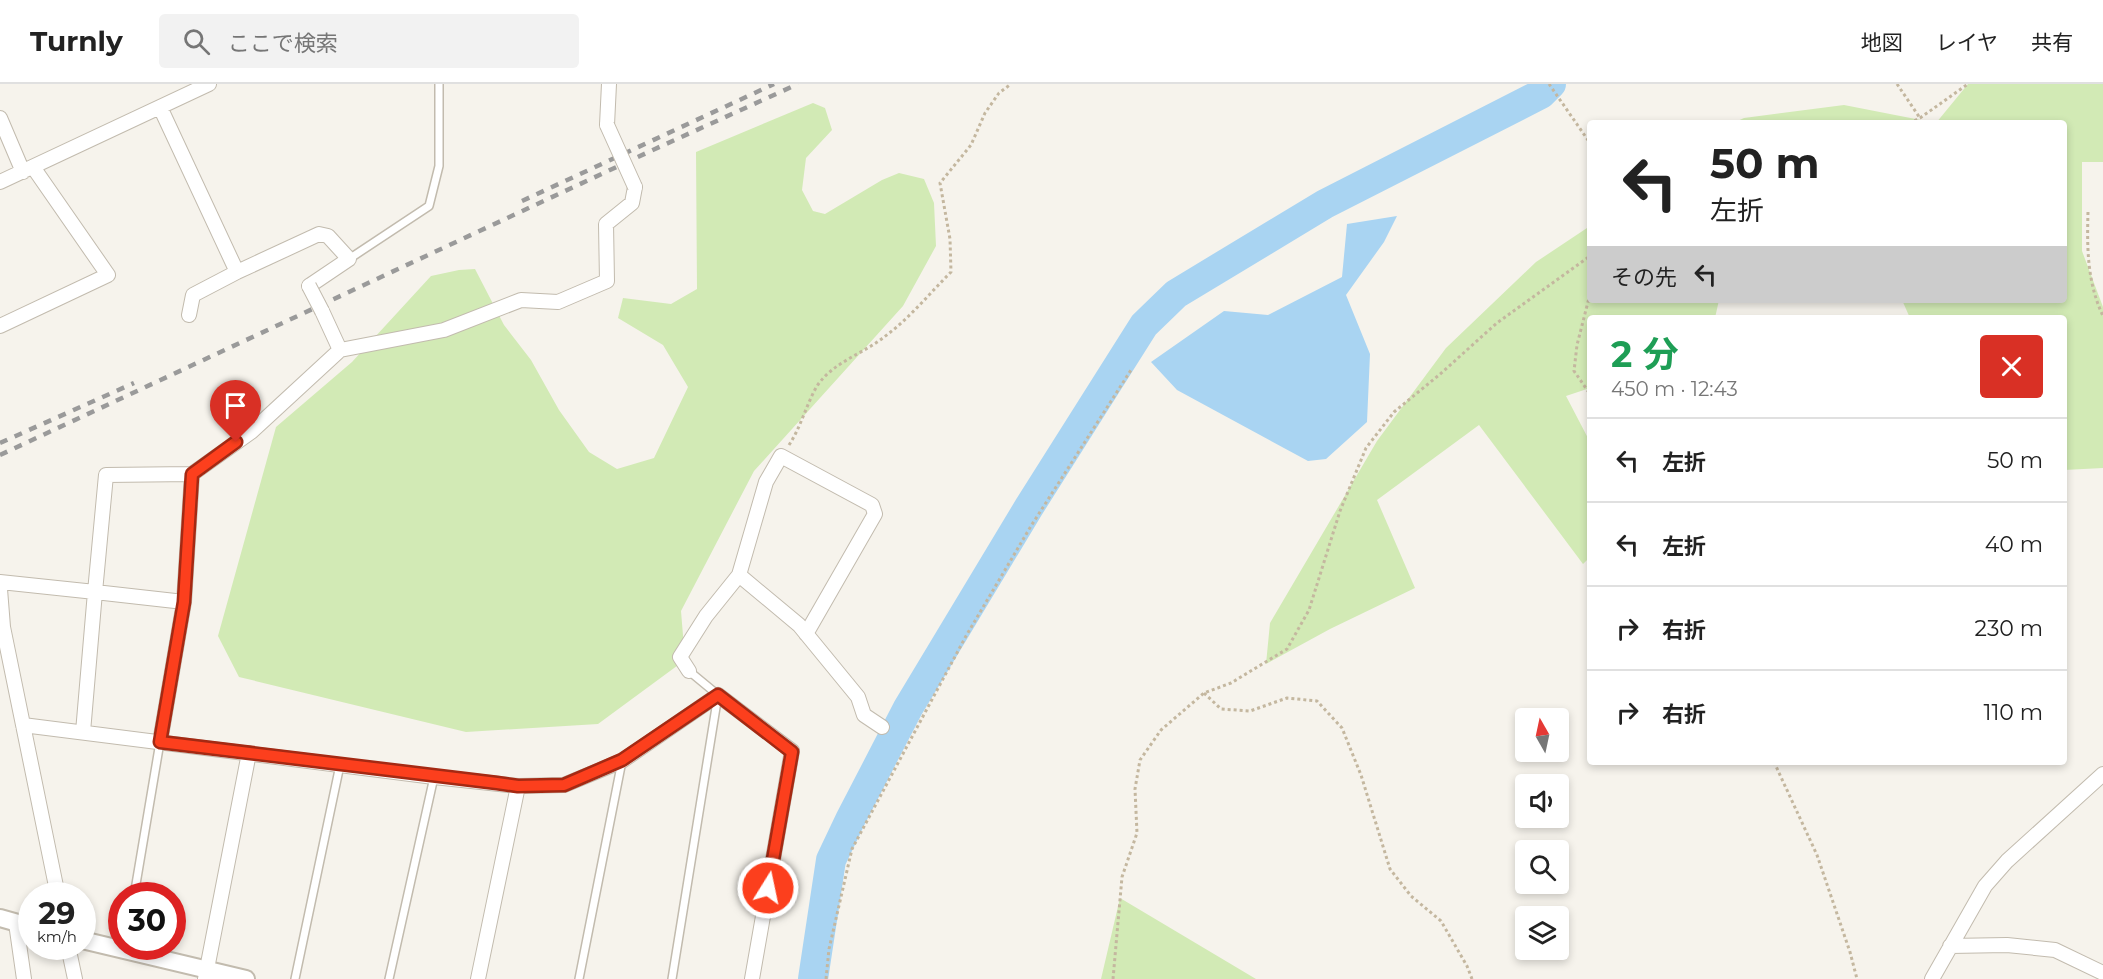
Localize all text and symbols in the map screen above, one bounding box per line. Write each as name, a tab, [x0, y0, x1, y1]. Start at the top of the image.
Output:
search box	[159, 14, 579, 68]
text: Turnly	[30, 24, 123, 58]
icon: search	[180, 25, 213, 58]
text: ここで検索	[228, 30, 338, 57]
text: 地図	[1861, 30, 1903, 55]
text: レイヤ	[1936, 30, 1998, 55]
text: 共有	[2031, 30, 2073, 55]
text: 50 m	[1710, 137, 1819, 189]
icon: left	[1611, 144, 1689, 222]
text: 左折	[1710, 194, 1764, 227]
icon: left	[1689, 258, 1722, 291]
text: その先	[1611, 264, 1677, 291]
text: 2 分	[1611, 332, 1678, 376]
button: close	[1980, 335, 2043, 398]
text: 450 m · 12:43	[1611, 377, 1738, 401]
pin	[210, 380, 261, 442]
icon: arrive	[219, 389, 252, 422]
icon: left	[1611, 444, 1644, 477]
text: 50 m	[1987, 447, 2043, 474]
text: 左折	[1662, 449, 1706, 476]
icon: left	[1611, 528, 1644, 561]
text: 40 m	[1985, 531, 2043, 558]
text: 左折	[1662, 533, 1706, 560]
icon: right	[1611, 612, 1644, 645]
text: 230 m	[1974, 615, 2043, 642]
text: 右折	[1662, 617, 1706, 644]
icon: right	[1611, 696, 1644, 729]
text: 110 m	[1983, 699, 2043, 726]
text: 右折	[1662, 701, 1706, 728]
north arrow	[1515, 708, 1569, 762]
map controls	[1515, 708, 1569, 960]
button: sound	[1515, 774, 1569, 828]
button: search	[1515, 840, 1569, 894]
position arrow	[736, 856, 800, 920]
speed limit sign: 30	[108, 882, 186, 960]
text: 29	[39, 895, 75, 932]
button: layers	[1515, 906, 1569, 960]
text: km/h	[37, 927, 77, 946]

